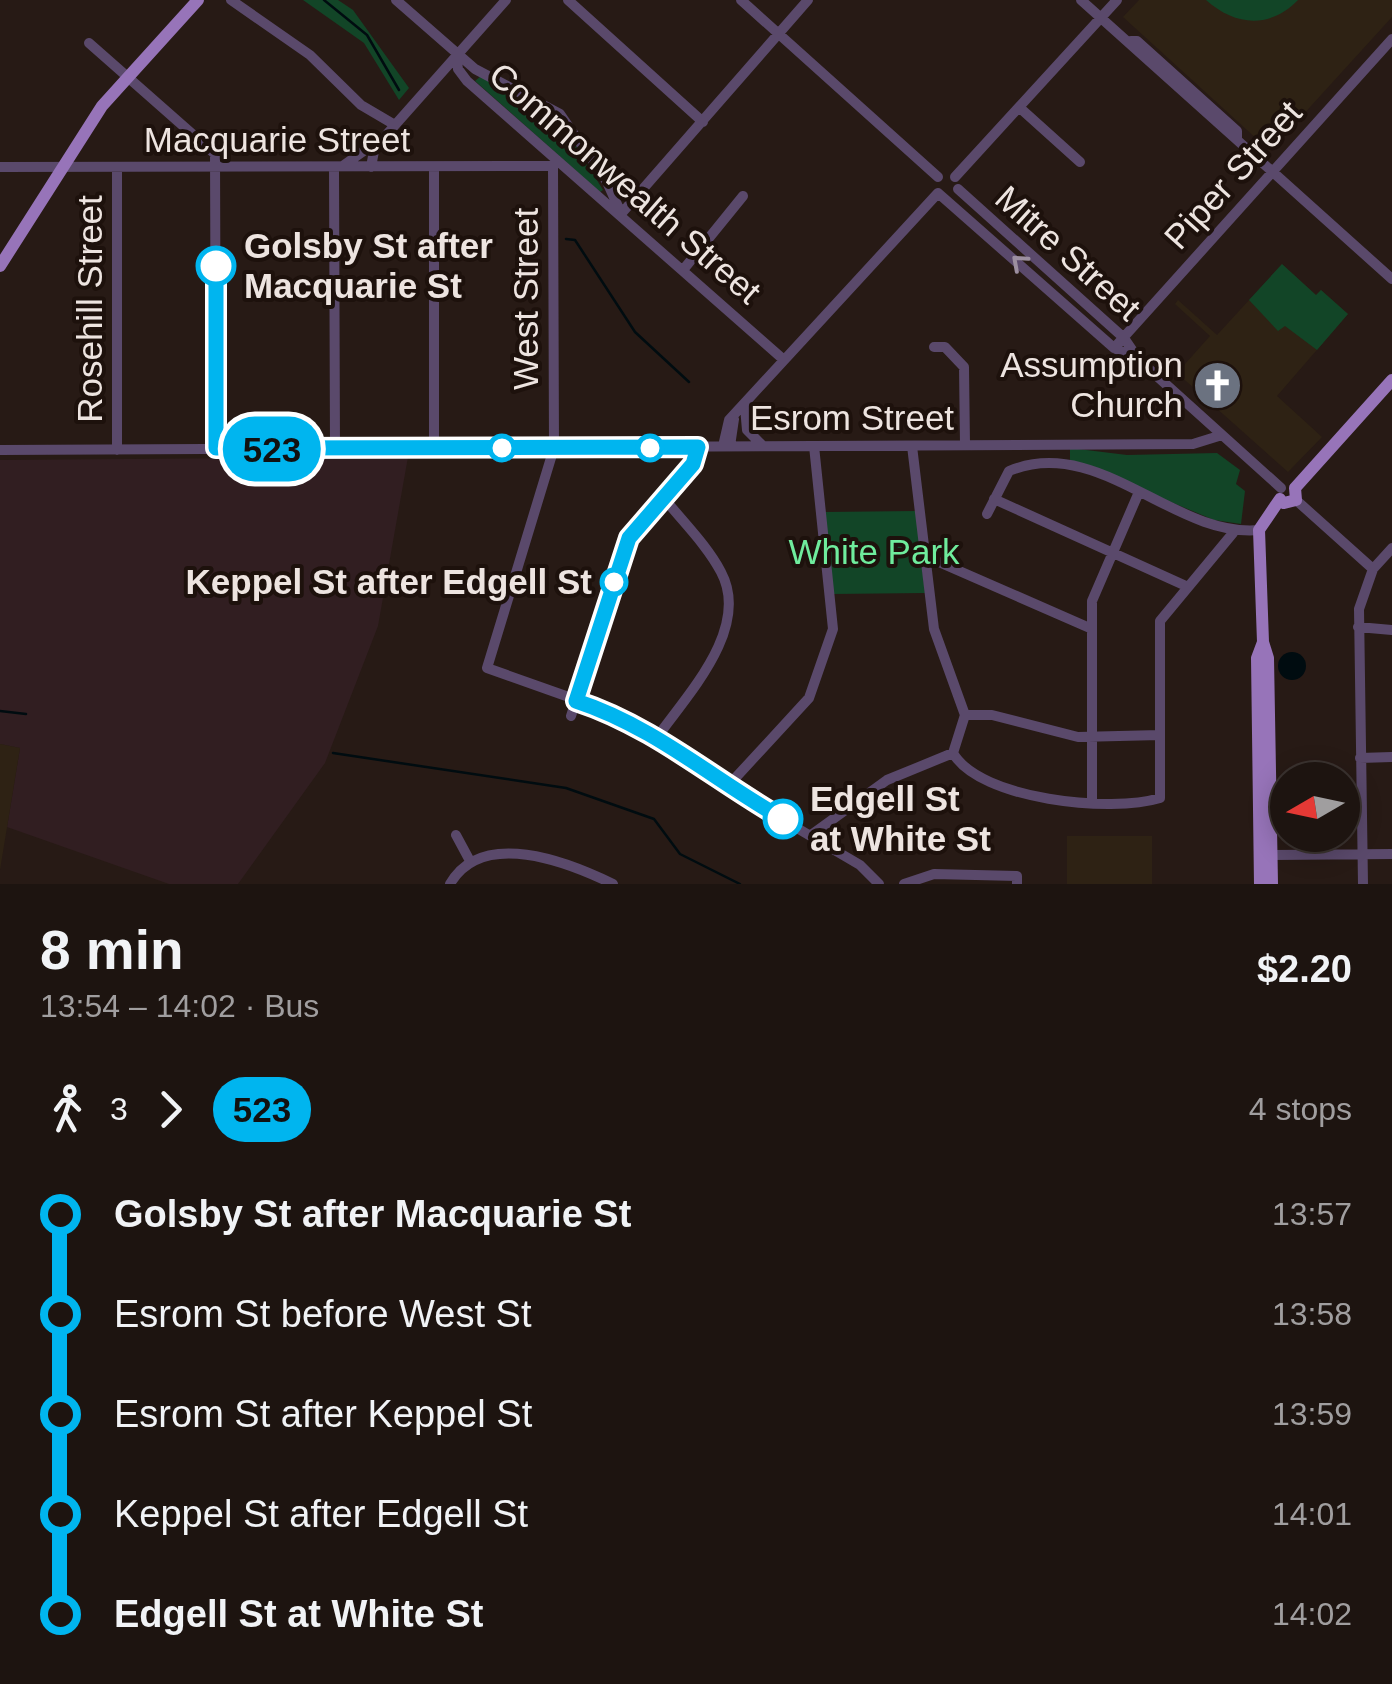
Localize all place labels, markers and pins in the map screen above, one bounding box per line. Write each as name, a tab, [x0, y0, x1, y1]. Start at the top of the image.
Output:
place label: Golsby St after Macquarie St	[244, 226, 493, 305]
marker: Golsby St after Macquarie St	[197, 247, 235, 285]
place label: Assumption Church	[1000, 345, 1183, 424]
church icon: Assumption Church	[1192, 359, 1244, 411]
unlabelled marker	[489, 435, 515, 461]
unlabelled marker	[637, 435, 663, 461]
place label: Keppel St after Edgell St	[186, 562, 592, 601]
marker: Keppel St after Edgell St	[601, 569, 627, 595]
place label: Edgell St at White St	[810, 779, 991, 858]
marker: Edgell St at White St	[764, 800, 802, 838]

